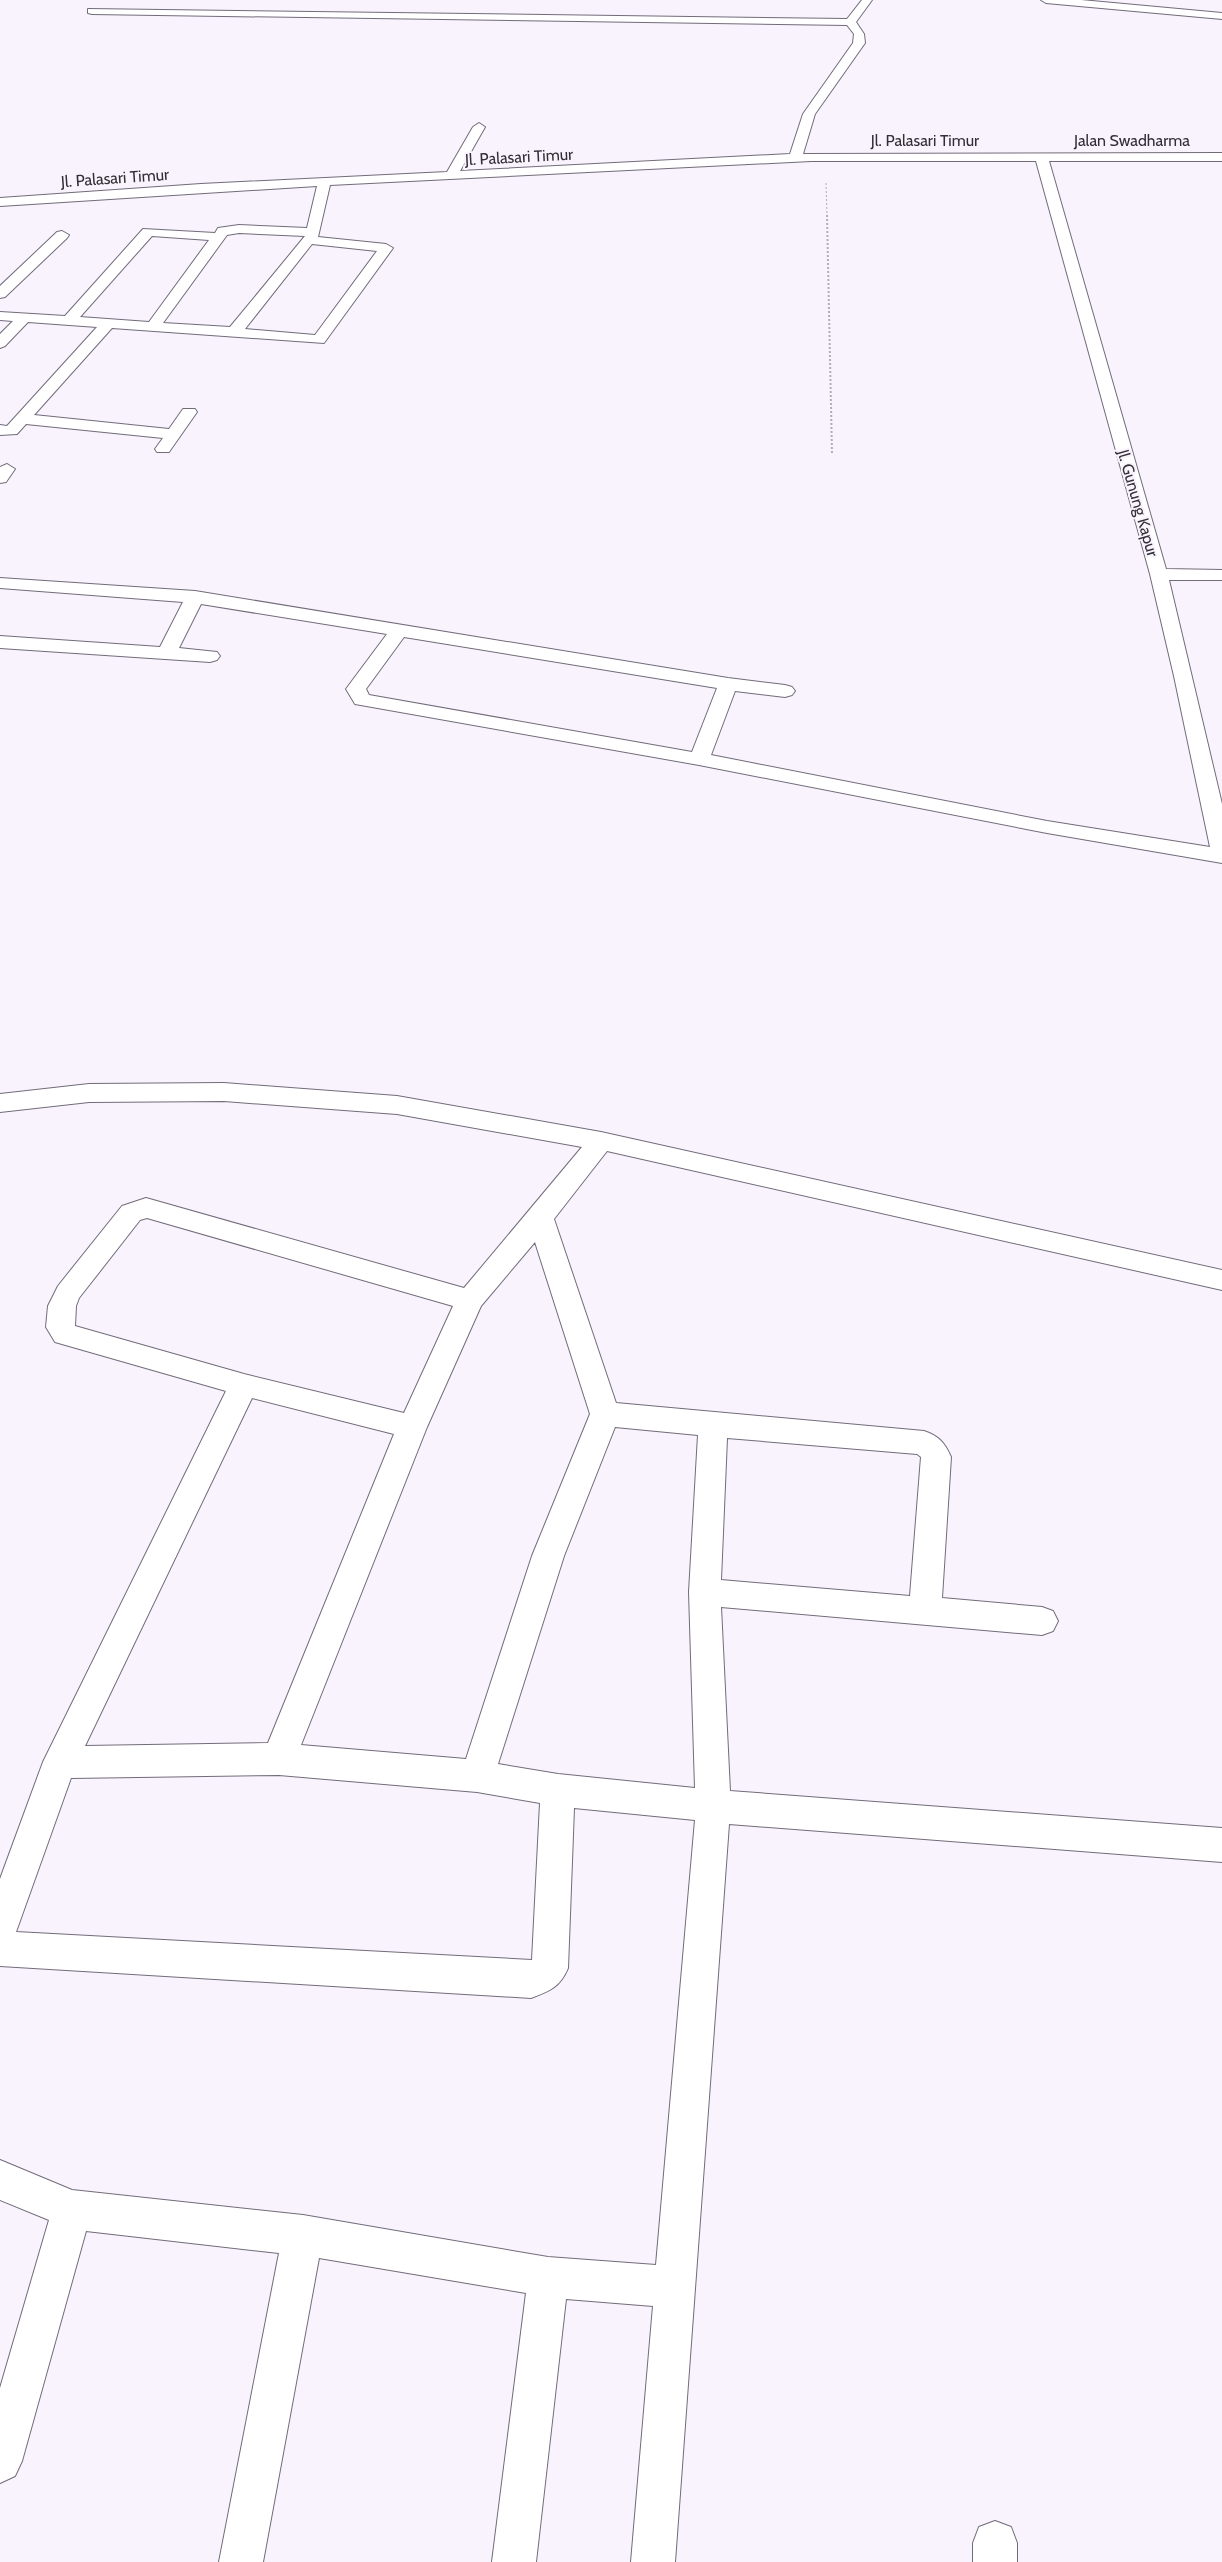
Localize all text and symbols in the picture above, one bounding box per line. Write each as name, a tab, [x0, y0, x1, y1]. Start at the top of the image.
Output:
street label: Jl. Palasari Timur	[870, 131, 980, 150]
street label: Jalan Swadharma	[1073, 131, 1190, 150]
street label: Jl. Palasari Timur	[463, 145, 575, 169]
street label: Jl. Palasari Timur	[59, 165, 171, 191]
street label: Jl. Gunung Kapur	[1113, 446, 1163, 560]

